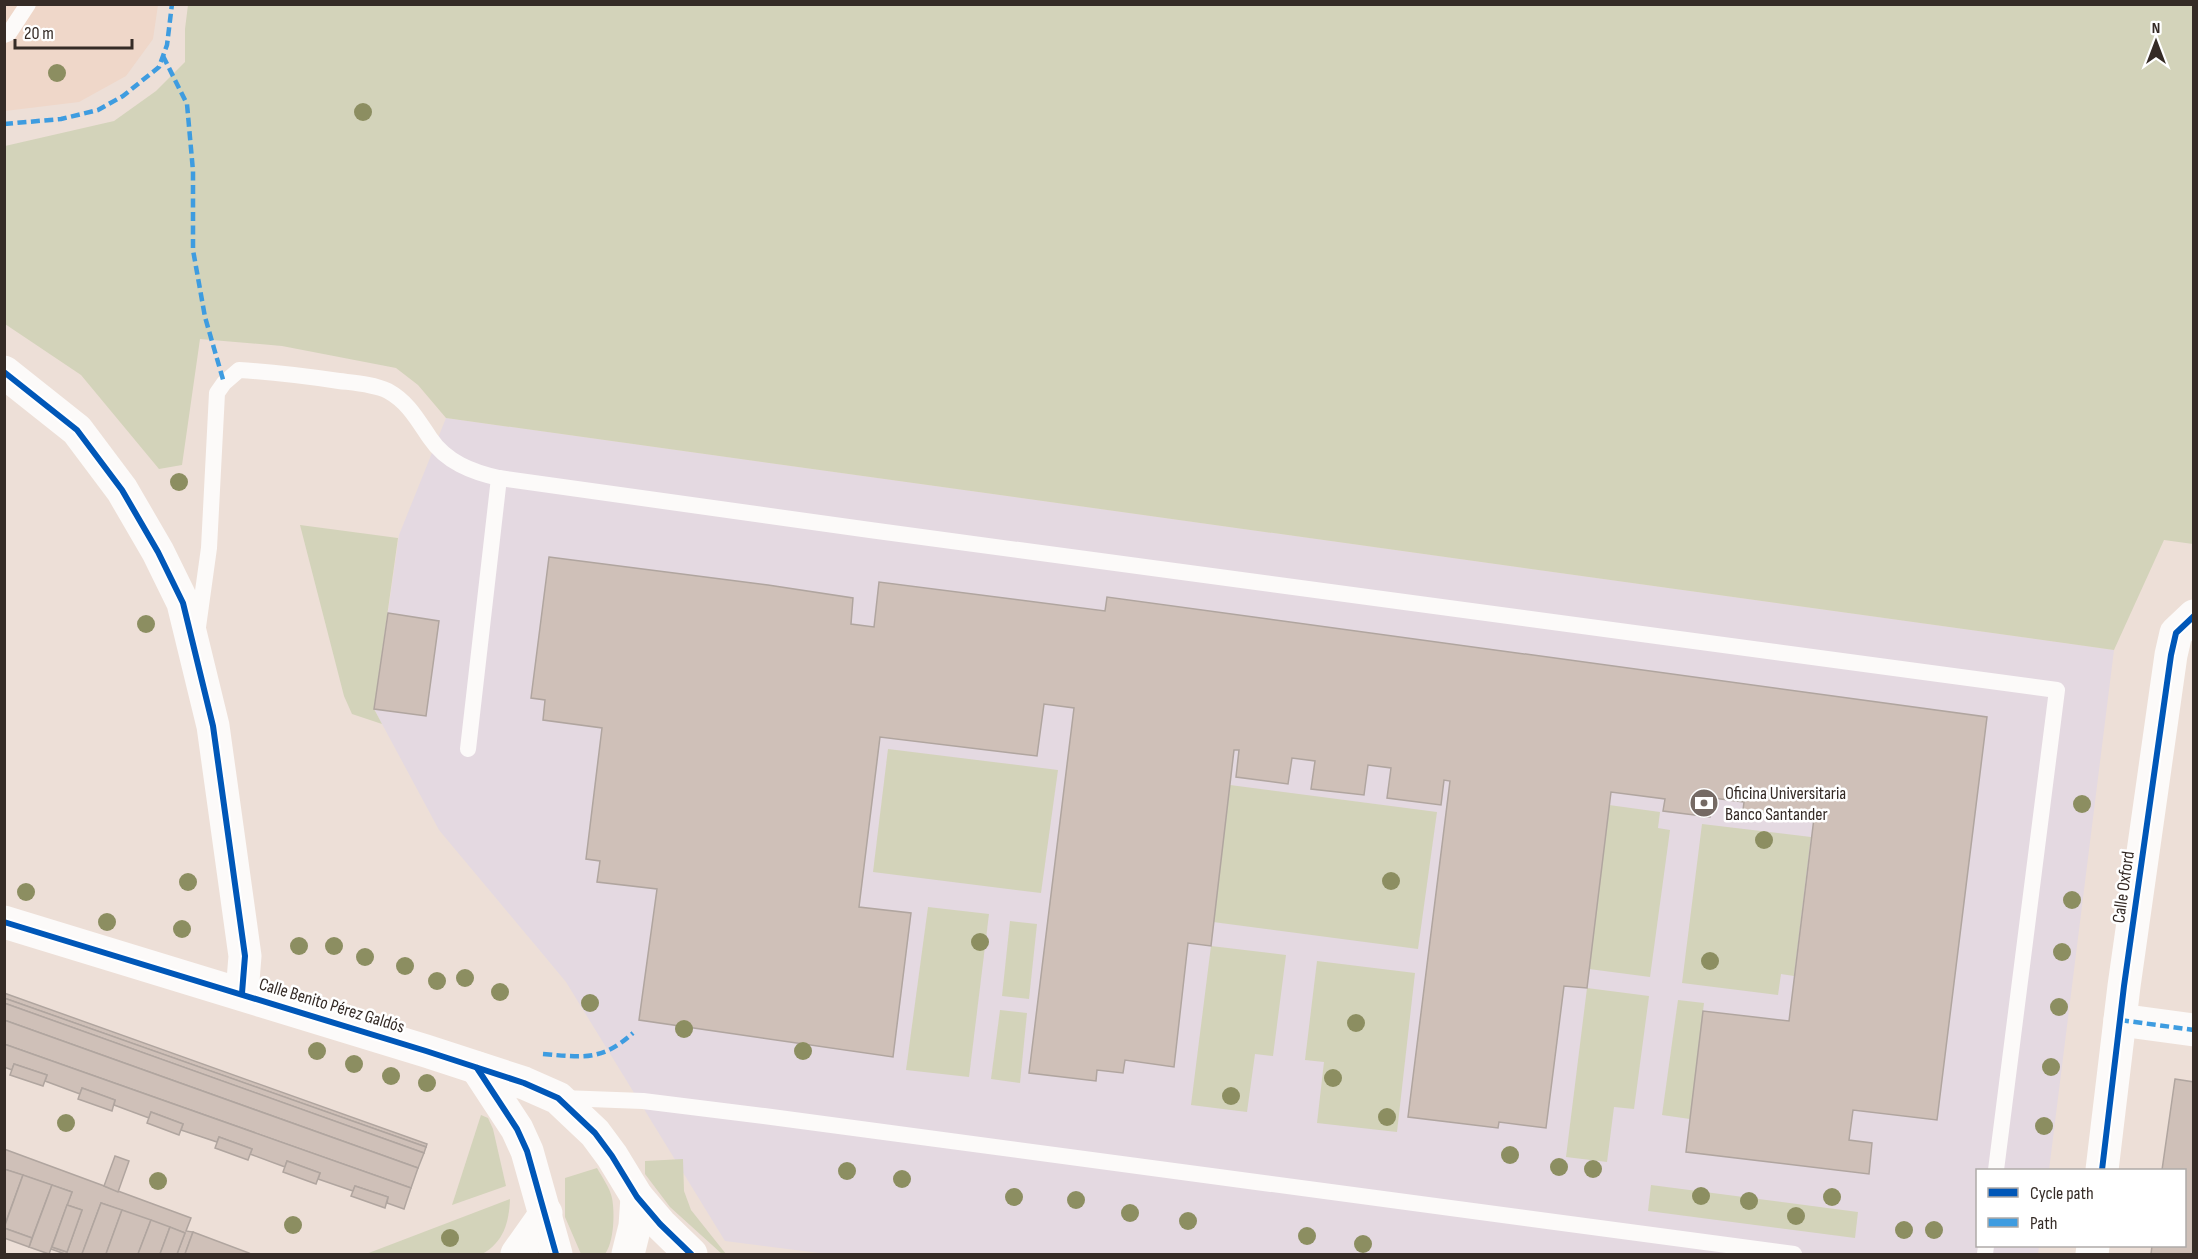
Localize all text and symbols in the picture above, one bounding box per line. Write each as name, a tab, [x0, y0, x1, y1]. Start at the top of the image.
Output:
scale bar	[15, 12, 132, 50]
north arrow	[2126, 12, 2186, 72]
text: N	[2152, 19, 2160, 38]
text: 20 m	[24, 23, 54, 44]
place label: Oficina Universitaria Banco Santander	[1725, 783, 1846, 825]
bank icon: Oficina Universitaria Banco Santander	[1688, 787, 1720, 819]
street label: Calle Oxford	[2108, 850, 2139, 924]
street label: Calle Benito Pérez Galdós	[257, 973, 407, 1038]
legend	[1976, 1169, 2186, 1247]
text: Cycle path	[2030, 1183, 2094, 1204]
text: Path	[2030, 1213, 2058, 1234]

